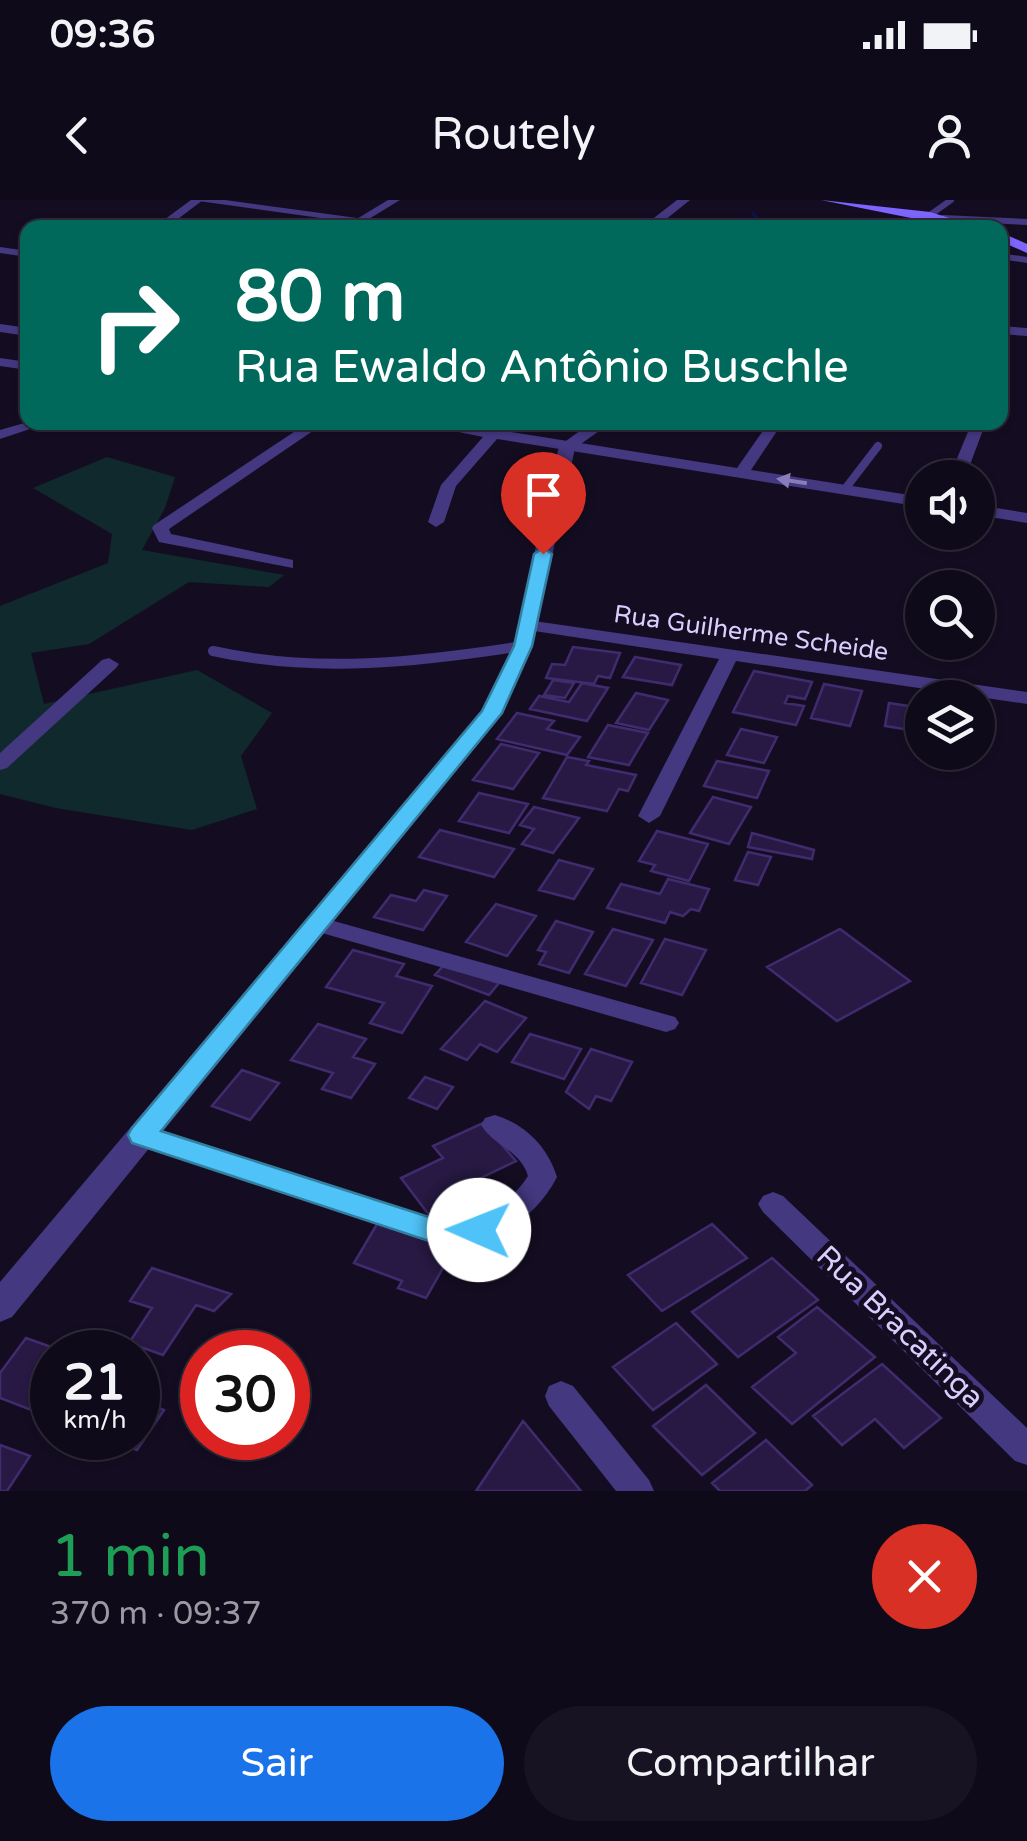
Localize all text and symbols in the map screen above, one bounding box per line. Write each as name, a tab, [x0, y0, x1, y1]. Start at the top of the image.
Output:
text: 09:36	[50, 12, 155, 58]
icon: back	[50, 108, 105, 163]
text: Routely	[431, 108, 596, 162]
icon: person	[922, 108, 977, 163]
text: 80 m	[235, 256, 405, 340]
icon: right	[70, 260, 200, 390]
text: Rua Ewaldo Antônio Buschle	[235, 341, 849, 395]
pin	[501, 452, 586, 555]
map controls	[905, 460, 995, 770]
button: sound	[905, 460, 995, 550]
icon: arrive	[516, 467, 571, 522]
one-way arrow	[775, 473, 807, 488]
button: search	[905, 570, 995, 660]
street label: Rua Guilherme Scheide	[612, 599, 890, 667]
button: layers	[905, 680, 995, 770]
position arrow	[427, 1178, 531, 1282]
street label: Rua Bracatinga	[808, 1238, 992, 1416]
speed limit sign: 30	[180, 1330, 310, 1460]
text: 21	[64, 1353, 126, 1413]
text: km/h	[64, 1405, 126, 1435]
text: 1 min	[50, 1521, 210, 1593]
button: close	[872, 1524, 977, 1629]
text: 370 m · 09:37	[50, 1595, 262, 1633]
button: Sair	[50, 1706, 504, 1821]
button: Compartilhar	[524, 1706, 977, 1821]

